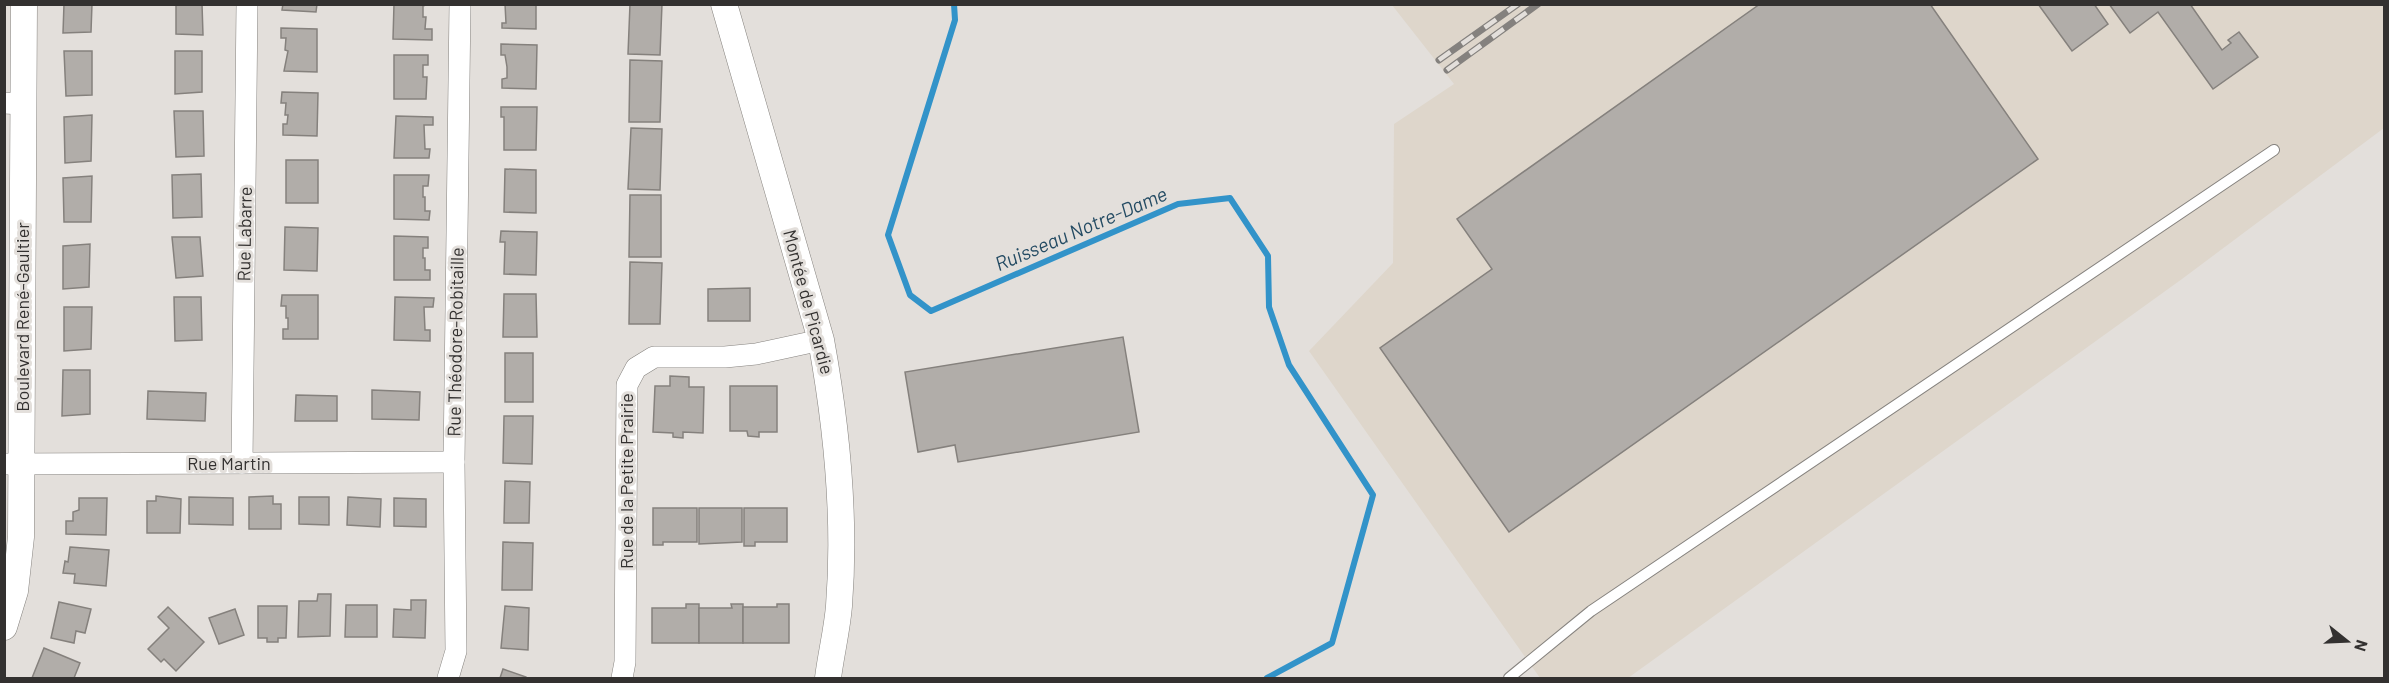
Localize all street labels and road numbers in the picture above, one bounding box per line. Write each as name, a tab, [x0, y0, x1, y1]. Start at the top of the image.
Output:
street label: Rue Labarre	[232, 186, 256, 282]
street label: Boulevard René-Gaultier	[11, 222, 33, 412]
street label: Montée de Picardie	[779, 227, 839, 376]
street label: Rue Théodore-Robitaille	[442, 247, 468, 437]
street label: Rue de la Petite Prairie	[615, 393, 637, 569]
street label: Rue Martin	[187, 452, 271, 474]

